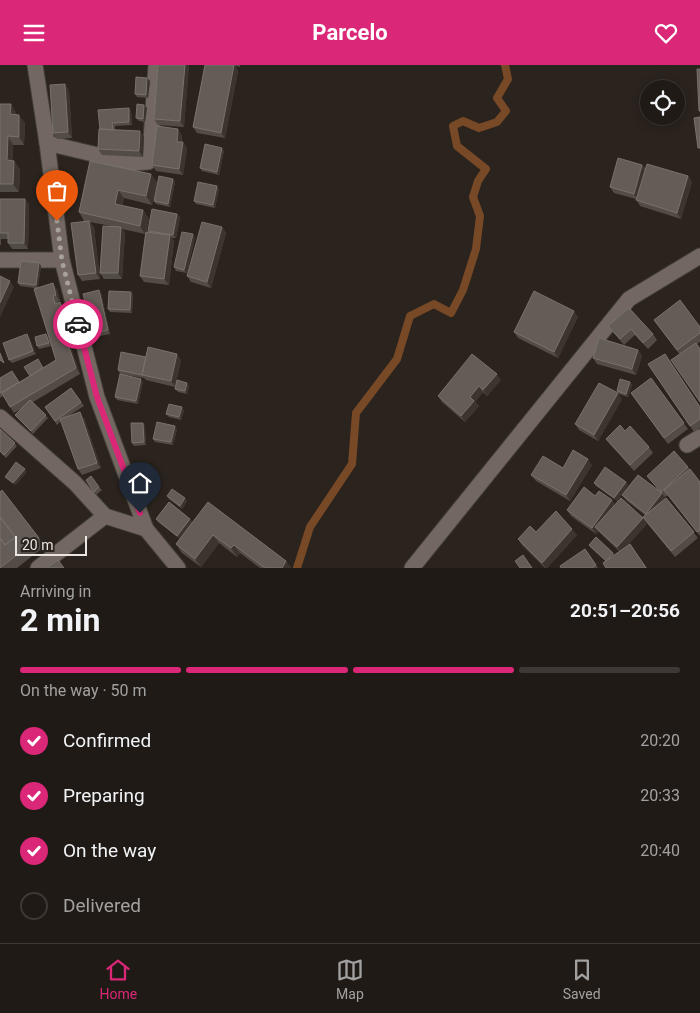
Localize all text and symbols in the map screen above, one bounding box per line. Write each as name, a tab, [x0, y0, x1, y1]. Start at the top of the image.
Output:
icon: menu	[20, 19, 48, 47]
icon: heart	[652, 19, 680, 47]
text: Parcelo	[312, 20, 388, 45]
map controls	[640, 80, 685, 125]
button: locate	[640, 80, 685, 125]
pin	[36, 170, 78, 221]
icon: bag	[43, 177, 71, 205]
courier	[53, 299, 103, 349]
icon: car	[64, 310, 92, 338]
pin	[119, 462, 161, 513]
icon: home	[126, 469, 154, 497]
scale bar	[15, 533, 88, 556]
text: 20 m	[22, 537, 54, 553]
text: Arriving in	[20, 582, 91, 601]
text: 20:51–20:56	[570, 599, 680, 622]
text: 2 min	[20, 601, 100, 639]
text: On the way · 50 m	[20, 681, 147, 700]
icon: check	[20, 727, 48, 755]
text: Confirmed	[63, 729, 151, 752]
text: 20:20	[640, 731, 680, 750]
icon: check	[20, 782, 48, 810]
text: Preparing	[63, 784, 145, 807]
text: 20:33	[640, 786, 680, 805]
icon: check	[20, 837, 48, 865]
text: On the way	[63, 839, 156, 862]
text: 20:40	[640, 841, 680, 860]
text: Delivered	[63, 894, 141, 917]
tab: Home	[99, 956, 137, 1002]
tab: Map	[336, 956, 364, 1002]
tab: Saved	[563, 956, 601, 1002]

